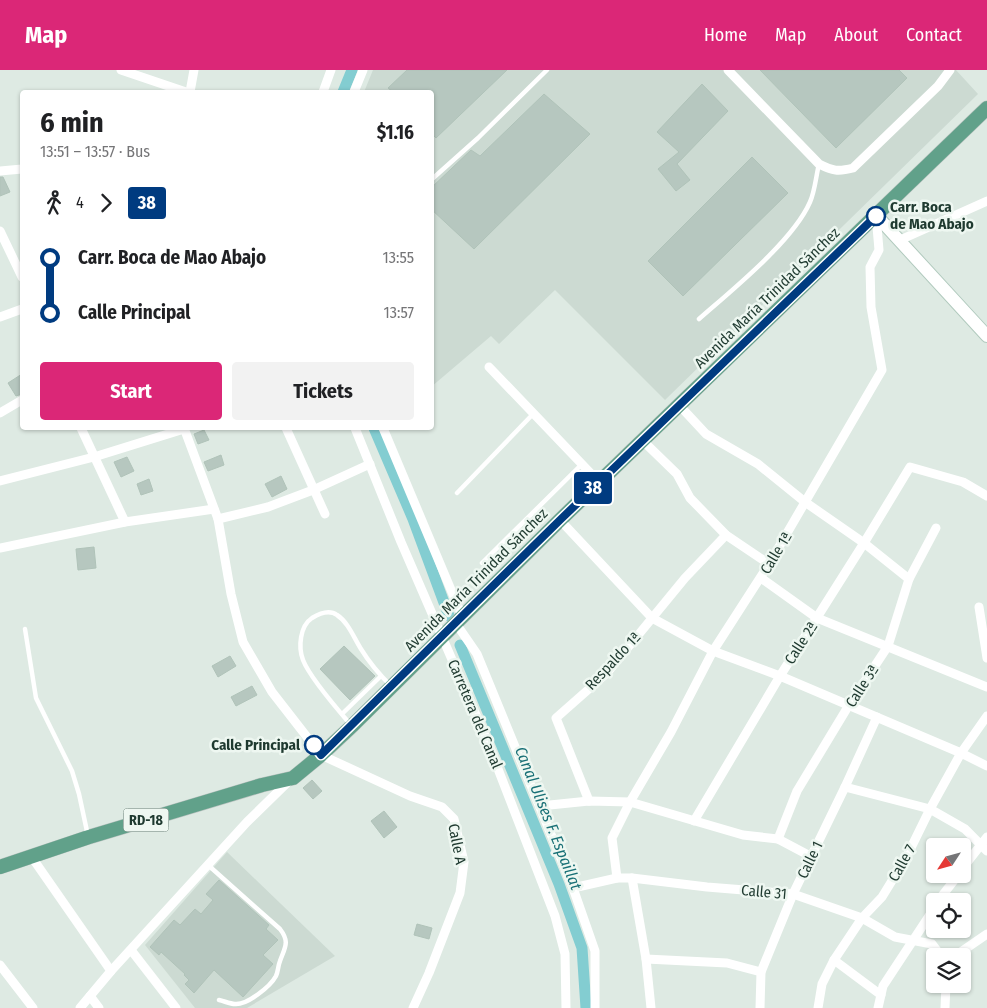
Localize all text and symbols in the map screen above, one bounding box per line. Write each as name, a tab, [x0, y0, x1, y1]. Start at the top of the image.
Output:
text: Map	[25, 21, 67, 49]
text: Home	[704, 24, 747, 46]
text: Map	[775, 24, 806, 46]
text: About	[834, 24, 878, 46]
text: Contact	[906, 24, 962, 46]
text: 6 min	[40, 106, 104, 139]
text: $1.16	[377, 121, 414, 144]
text: 13:51 – 13:57 · Bus	[40, 142, 150, 161]
icon: walk	[40, 189, 68, 217]
icon: forward	[92, 189, 120, 217]
text: 38	[138, 192, 156, 214]
text: 4	[76, 193, 84, 212]
place label: Carr. Boca de Mao Abajo	[890, 198, 974, 233]
marker: Carr. Boca de Mao Abajo	[866, 206, 886, 226]
street label: Avenida María Trinidad Sánchez	[691, 224, 843, 372]
text: Carr. Boca de Mao Abajo	[78, 246, 266, 269]
text: 13:55	[382, 248, 414, 267]
text: Calle Principal	[78, 301, 190, 324]
text: 13:57	[384, 303, 414, 322]
button: Start	[40, 362, 222, 420]
button: Tickets	[232, 362, 414, 420]
line badge: 38	[570, 472, 616, 504]
text: 38	[584, 477, 602, 499]
street label: Avenida María Trinidad Sánchez	[401, 505, 551, 655]
street label: Calle 1ª	[756, 528, 796, 577]
street label: Calle 2ª	[781, 618, 821, 668]
street label: Respaldo 1ª	[582, 628, 645, 694]
street label: Carretera del Canal	[444, 657, 506, 771]
street label: Calle 3ª	[842, 661, 882, 711]
marker: Calle Principal	[304, 735, 324, 755]
place label: Calle Principal	[211, 736, 301, 754]
water label: Canal Ulises F. Espaillat	[511, 744, 586, 893]
road number: RD-18	[124, 808, 168, 832]
street label: Calle A	[444, 822, 470, 866]
street label: Calle 1	[793, 838, 827, 882]
north arrow	[926, 838, 971, 882]
map controls	[926, 838, 971, 993]
street label: Calle 7	[885, 841, 919, 885]
street label: Calle 31	[740, 881, 788, 903]
button: locate	[926, 893, 971, 938]
button: layers	[926, 948, 971, 993]

